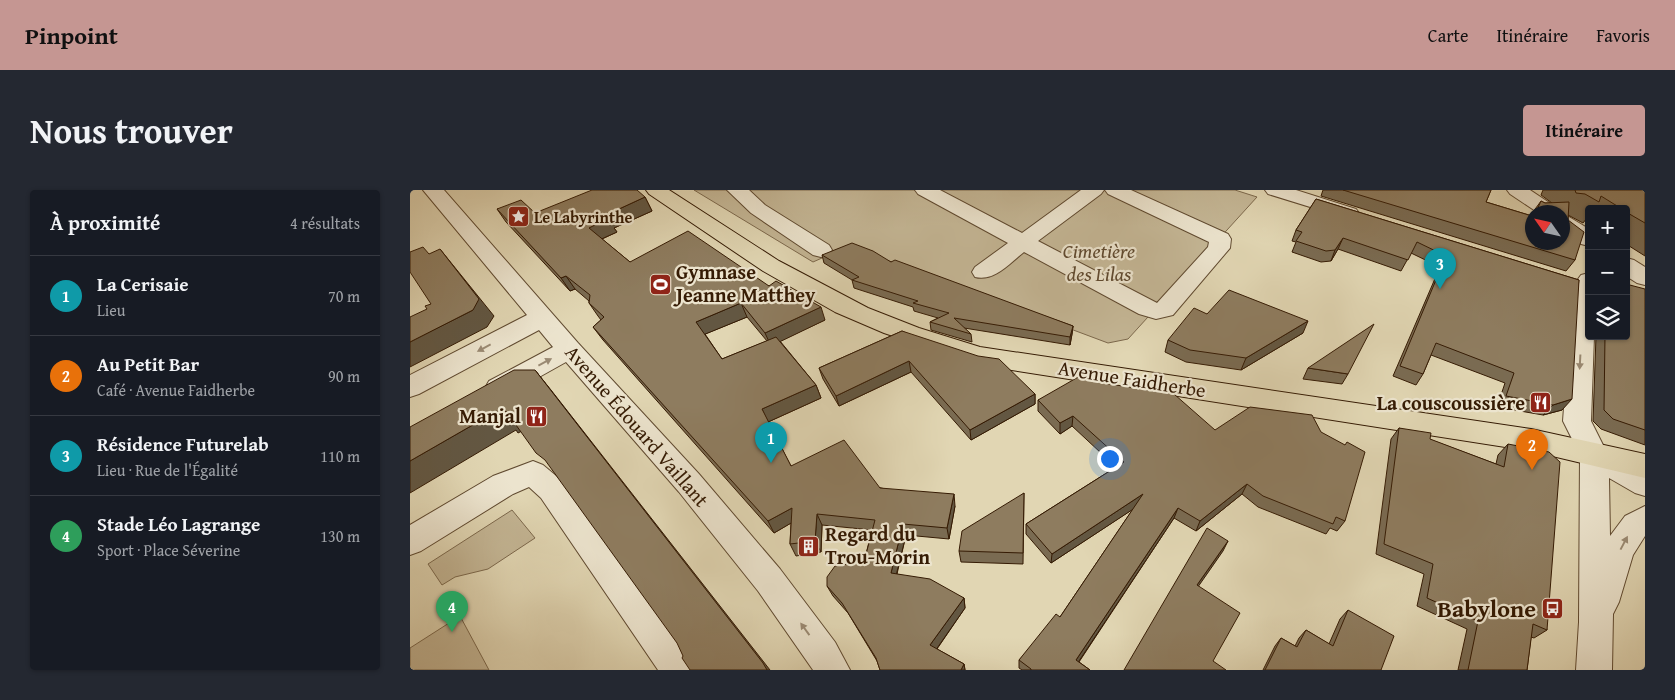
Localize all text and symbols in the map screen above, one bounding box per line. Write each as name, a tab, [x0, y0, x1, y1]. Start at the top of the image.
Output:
text: Pinpoint	[25, 18, 118, 53]
text: Carte	[1428, 22, 1468, 49]
text: Itinéraire	[1496, 22, 1568, 49]
text: Favoris	[1596, 22, 1650, 49]
text: Nous trouver	[30, 105, 233, 156]
button: Itinéraire	[1523, 105, 1645, 156]
place icon: Le Labyrinthe	[506, 205, 530, 229]
place label: Le Labyrinthe	[534, 205, 632, 229]
north arrow	[1525, 205, 1570, 250]
map controls	[1585, 205, 1630, 340]
button: +	[1585, 205, 1630, 250]
text: À proximité	[50, 207, 160, 238]
text: 4 résultats	[290, 211, 360, 235]
park label: Cimetière des Lilas	[1063, 236, 1135, 288]
pin: 3	[1424, 248, 1456, 289]
button: −	[1585, 250, 1630, 295]
place label: Gymnase Jeanne Matthey	[673, 257, 816, 309]
text: La Cerisaie	[97, 270, 189, 298]
sports icon: Gymnase Jeanne Matthey	[648, 272, 672, 296]
text: 1	[62, 284, 70, 308]
text: 70 m	[328, 284, 360, 308]
button: layers	[1585, 295, 1630, 340]
text: Lieu	[97, 298, 125, 322]
street label: Avenue Édouard Vaillant	[559, 338, 716, 513]
one-way arrow	[477, 344, 491, 352]
text: Au Petit Bar	[97, 350, 199, 378]
street label: Avenue Faidherbe	[1056, 353, 1208, 404]
one-way arrow	[1576, 355, 1584, 371]
one-way arrow	[537, 358, 552, 366]
text: 2	[62, 364, 70, 388]
text: 90 m	[328, 364, 360, 388]
text: Café · Avenue Faidherbe	[97, 378, 255, 402]
place label: La couscoussière	[1377, 388, 1525, 417]
restaurant icon: La couscoussière	[1529, 391, 1553, 415]
place label: Manjal	[459, 401, 521, 430]
restaurant icon: Manjal	[525, 404, 549, 428]
pin: 1	[755, 422, 787, 463]
pin: 2	[1516, 429, 1548, 470]
text: Résidence Futurelab	[97, 430, 269, 458]
text: 3	[62, 444, 70, 468]
text: 110 m	[320, 444, 360, 468]
your location	[1097, 446, 1123, 472]
text: Lieu · Rue de l'Égalité	[97, 458, 238, 482]
text: Stade Léo Lagrange	[97, 510, 260, 538]
place label: Regard du Trou-Morin	[825, 519, 930, 571]
text: 4	[62, 524, 70, 548]
text: 130 m	[320, 524, 360, 548]
building icon: Regard du Trou-Morin	[797, 534, 821, 558]
one-way arrow	[1620, 536, 1628, 551]
text: Sport · Place Séverine	[97, 538, 240, 562]
pin: 4	[436, 591, 468, 632]
place label: Babylone	[1437, 591, 1536, 626]
bus stop icon: Babylone	[1540, 597, 1564, 621]
one-way arrow	[800, 622, 810, 636]

